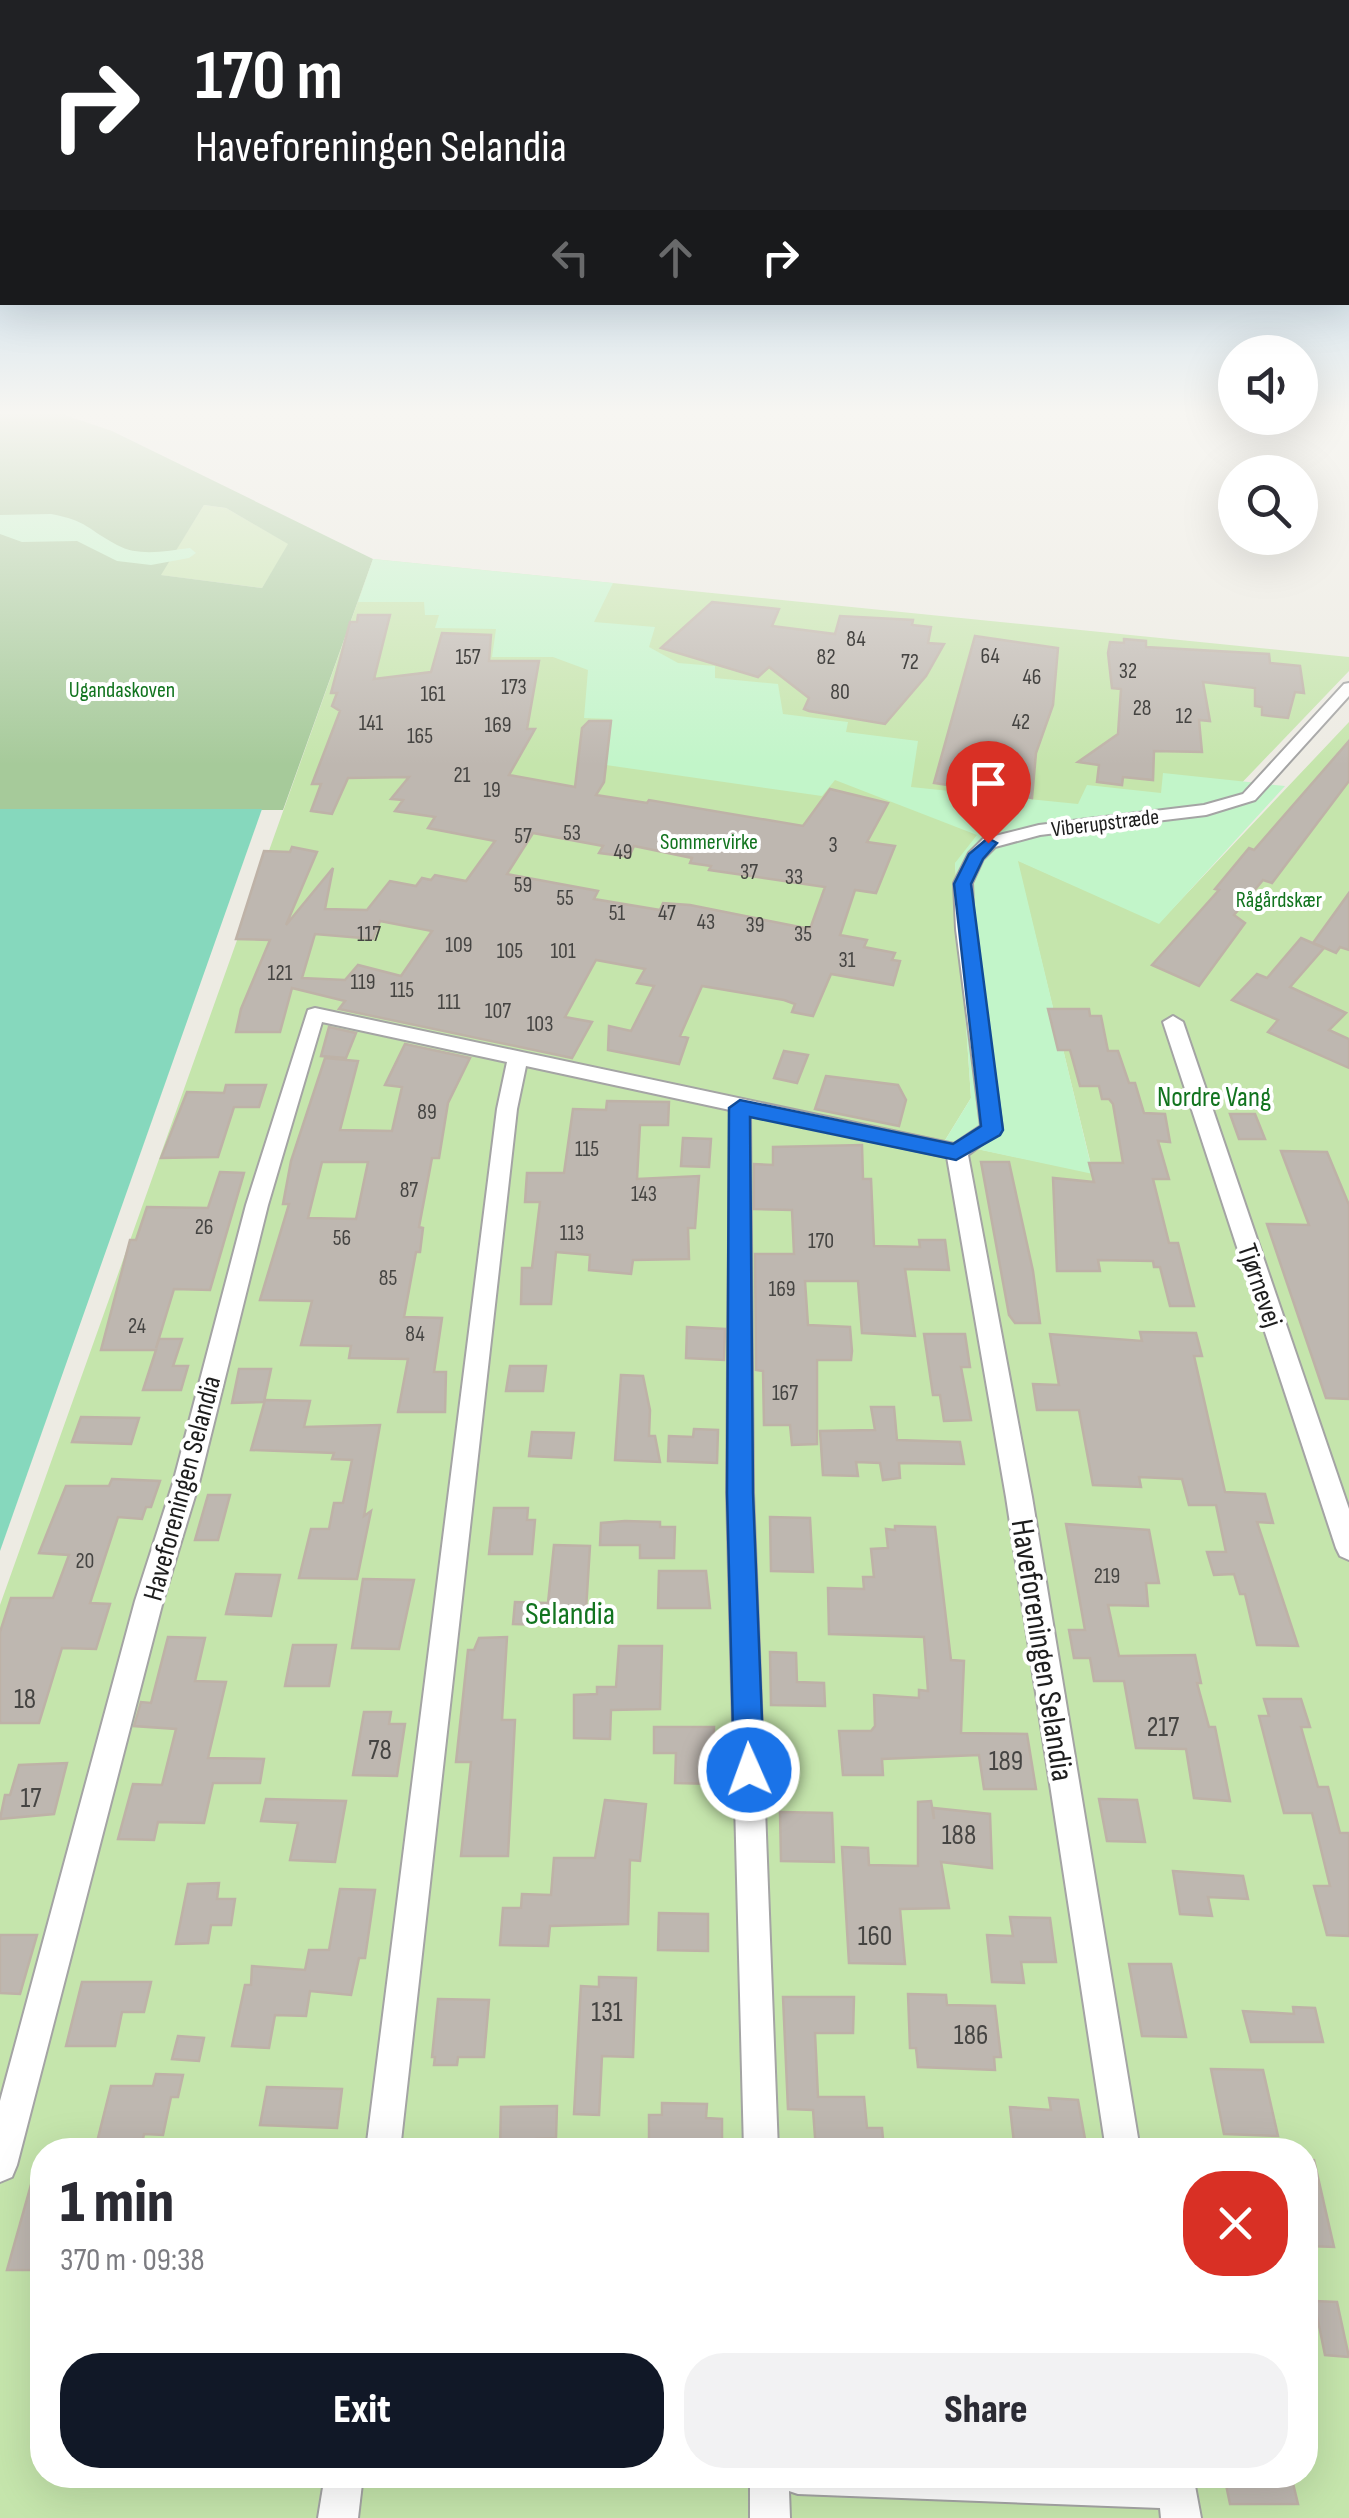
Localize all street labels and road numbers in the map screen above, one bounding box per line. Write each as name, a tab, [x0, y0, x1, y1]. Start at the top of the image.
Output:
street label: Viberupstræde	[1050, 803, 1161, 843]
street label: Tjørnevej	[1230, 1239, 1289, 1332]
street label: Haveforeningen Selandia	[137, 1372, 228, 1604]
street label: Haveforeningen Selandia	[1002, 1517, 1081, 1784]

